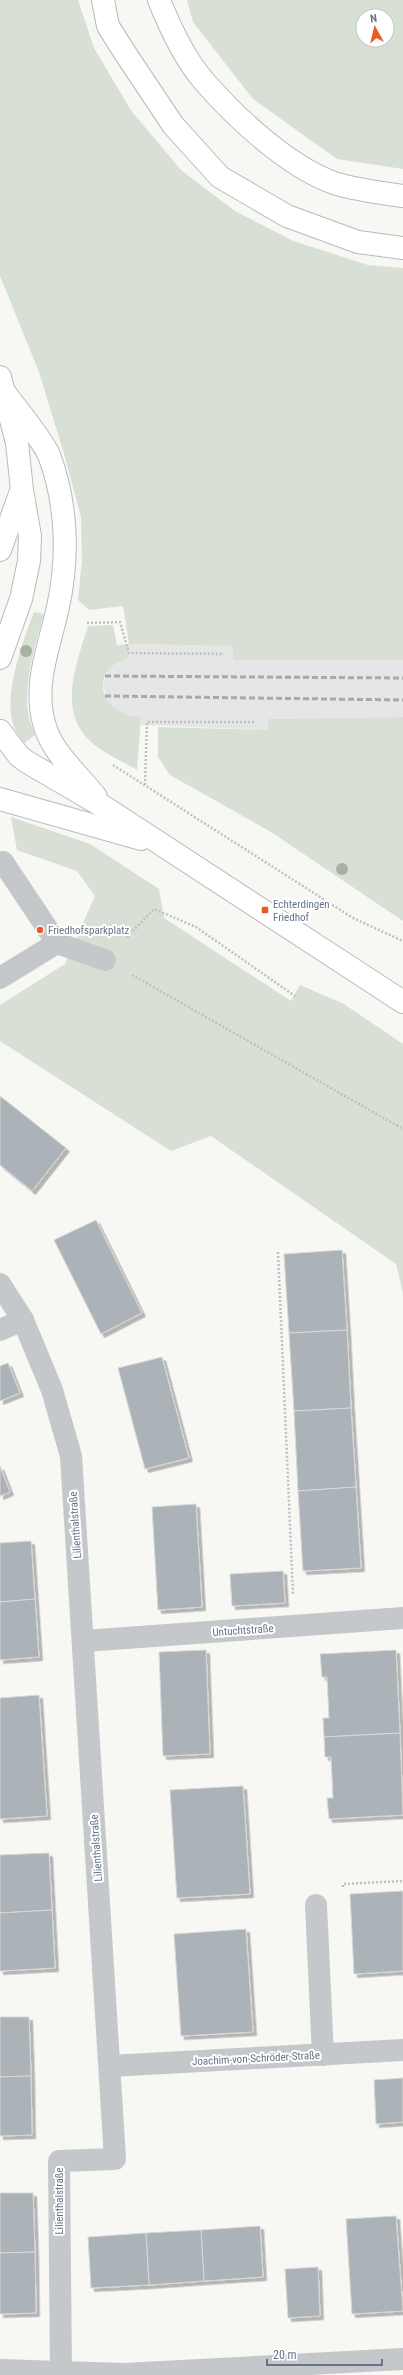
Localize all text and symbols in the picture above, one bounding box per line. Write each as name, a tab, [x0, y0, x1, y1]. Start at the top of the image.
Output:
north arrow	[355, 8, 395, 48]
text: N	[369, 12, 378, 25]
place label: Echterdingen Friedhof	[273, 898, 330, 924]
marker: Echterdingen Friedhof	[260, 905, 270, 915]
place label: Friedhofsparkplatz	[48, 924, 129, 937]
marker: Friedhofsparkplatz	[35, 925, 45, 935]
street label: Lilienthalstraße	[67, 1491, 84, 1559]
street label: Untuchtstraße	[212, 1622, 274, 1639]
street label: Lilienthalstraße	[88, 1814, 105, 1882]
street label: Joachim-von-Schröder-Straße	[192, 2049, 320, 2068]
street label: Lilienthalstraße	[53, 2167, 66, 2235]
scale bar	[267, 2341, 382, 2367]
text: 20 m	[273, 2348, 297, 2362]

